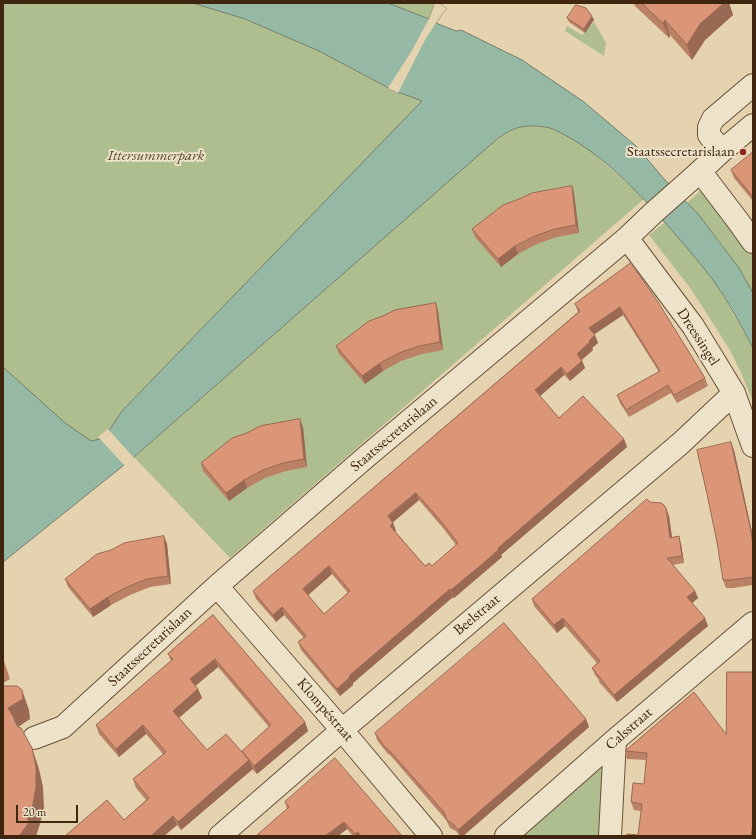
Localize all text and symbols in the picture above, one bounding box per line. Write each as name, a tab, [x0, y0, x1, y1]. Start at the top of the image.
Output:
place label: Staatssecretarislaan	[627, 143, 735, 161]
park label: Ittersummerpark	[108, 147, 204, 165]
marker: Staatssecretarislaan	[738, 147, 748, 157]
street label: Dreessingel	[673, 305, 723, 369]
street label: Staatssecretarislaan	[347, 392, 441, 476]
street label: Beelstraat	[450, 590, 504, 640]
street label: Staatssecretarislaan	[104, 604, 196, 690]
street label: Klompéstraat	[293, 675, 357, 745]
street label: Calsstraat	[602, 704, 656, 754]
scale bar	[18, 797, 80, 823]
text: 20 m	[23, 804, 46, 820]

